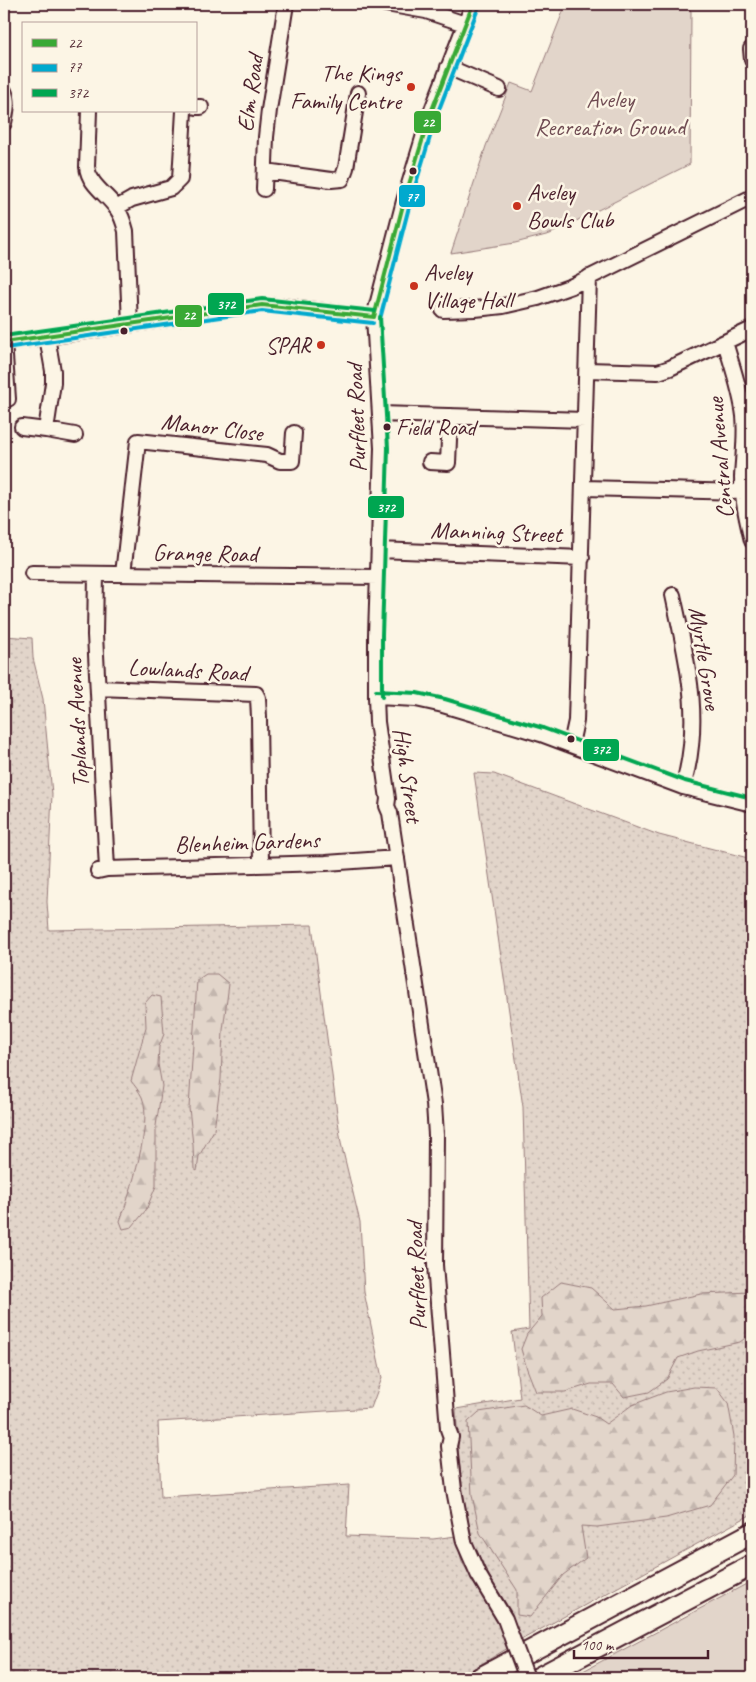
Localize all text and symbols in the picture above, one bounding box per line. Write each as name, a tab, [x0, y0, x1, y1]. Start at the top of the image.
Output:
legend	[22, 22, 198, 112]
text: 22	[68, 34, 83, 53]
street label: Elm Road	[230, 49, 271, 133]
text: 77	[68, 58, 83, 77]
place label: The Kings Family Centre	[290, 58, 404, 116]
marker: The Kings Family Centre	[405, 81, 417, 93]
text: 372	[68, 84, 90, 103]
park label: Aveley Recreation Ground	[535, 84, 689, 142]
line badge: 22	[413, 110, 442, 134]
text: 22	[422, 114, 436, 131]
unlabelled marker	[408, 166, 418, 176]
place label: Aveley Bowls Club	[527, 177, 615, 235]
line badge: 77	[398, 184, 426, 208]
text: 77	[406, 188, 420, 205]
marker: Aveley Bowls Club	[511, 200, 523, 212]
place label: Aveley Village Hall	[424, 257, 516, 315]
marker: Aveley Village Hall	[408, 280, 420, 292]
line badge: 372	[207, 292, 245, 316]
text: 372	[217, 296, 237, 313]
line badge: 22	[174, 304, 203, 328]
text: 22	[183, 307, 197, 324]
unlabelled marker	[119, 326, 129, 336]
place label: SPAR	[265, 330, 313, 360]
marker: SPAR	[315, 339, 327, 351]
street label: Purfleet Road	[339, 360, 373, 473]
street label: Central Avenue	[700, 394, 740, 520]
street label: Manor Close	[160, 406, 266, 448]
place label: Field Road	[396, 413, 479, 442]
marker: Field Road	[382, 422, 392, 432]
line badge: 372	[367, 495, 405, 519]
text: 372	[377, 499, 397, 516]
street label: Manning Street	[430, 515, 564, 549]
street label: Grange Road	[152, 537, 261, 569]
street label: Myrtle Grove	[682, 604, 728, 714]
street label: Lowlands Road	[127, 652, 252, 688]
street label: Toplands Avenue	[59, 655, 95, 788]
street label: High Street	[387, 726, 430, 826]
unlabelled marker	[566, 734, 576, 744]
line badge: 372	[582, 738, 620, 762]
text: 372	[592, 741, 612, 758]
street label: Blenheim Gardens	[174, 824, 322, 860]
street label: Purfleet Road	[399, 1218, 433, 1331]
scale bar	[574, 1627, 707, 1659]
text: 100 m	[581, 1636, 615, 1655]

